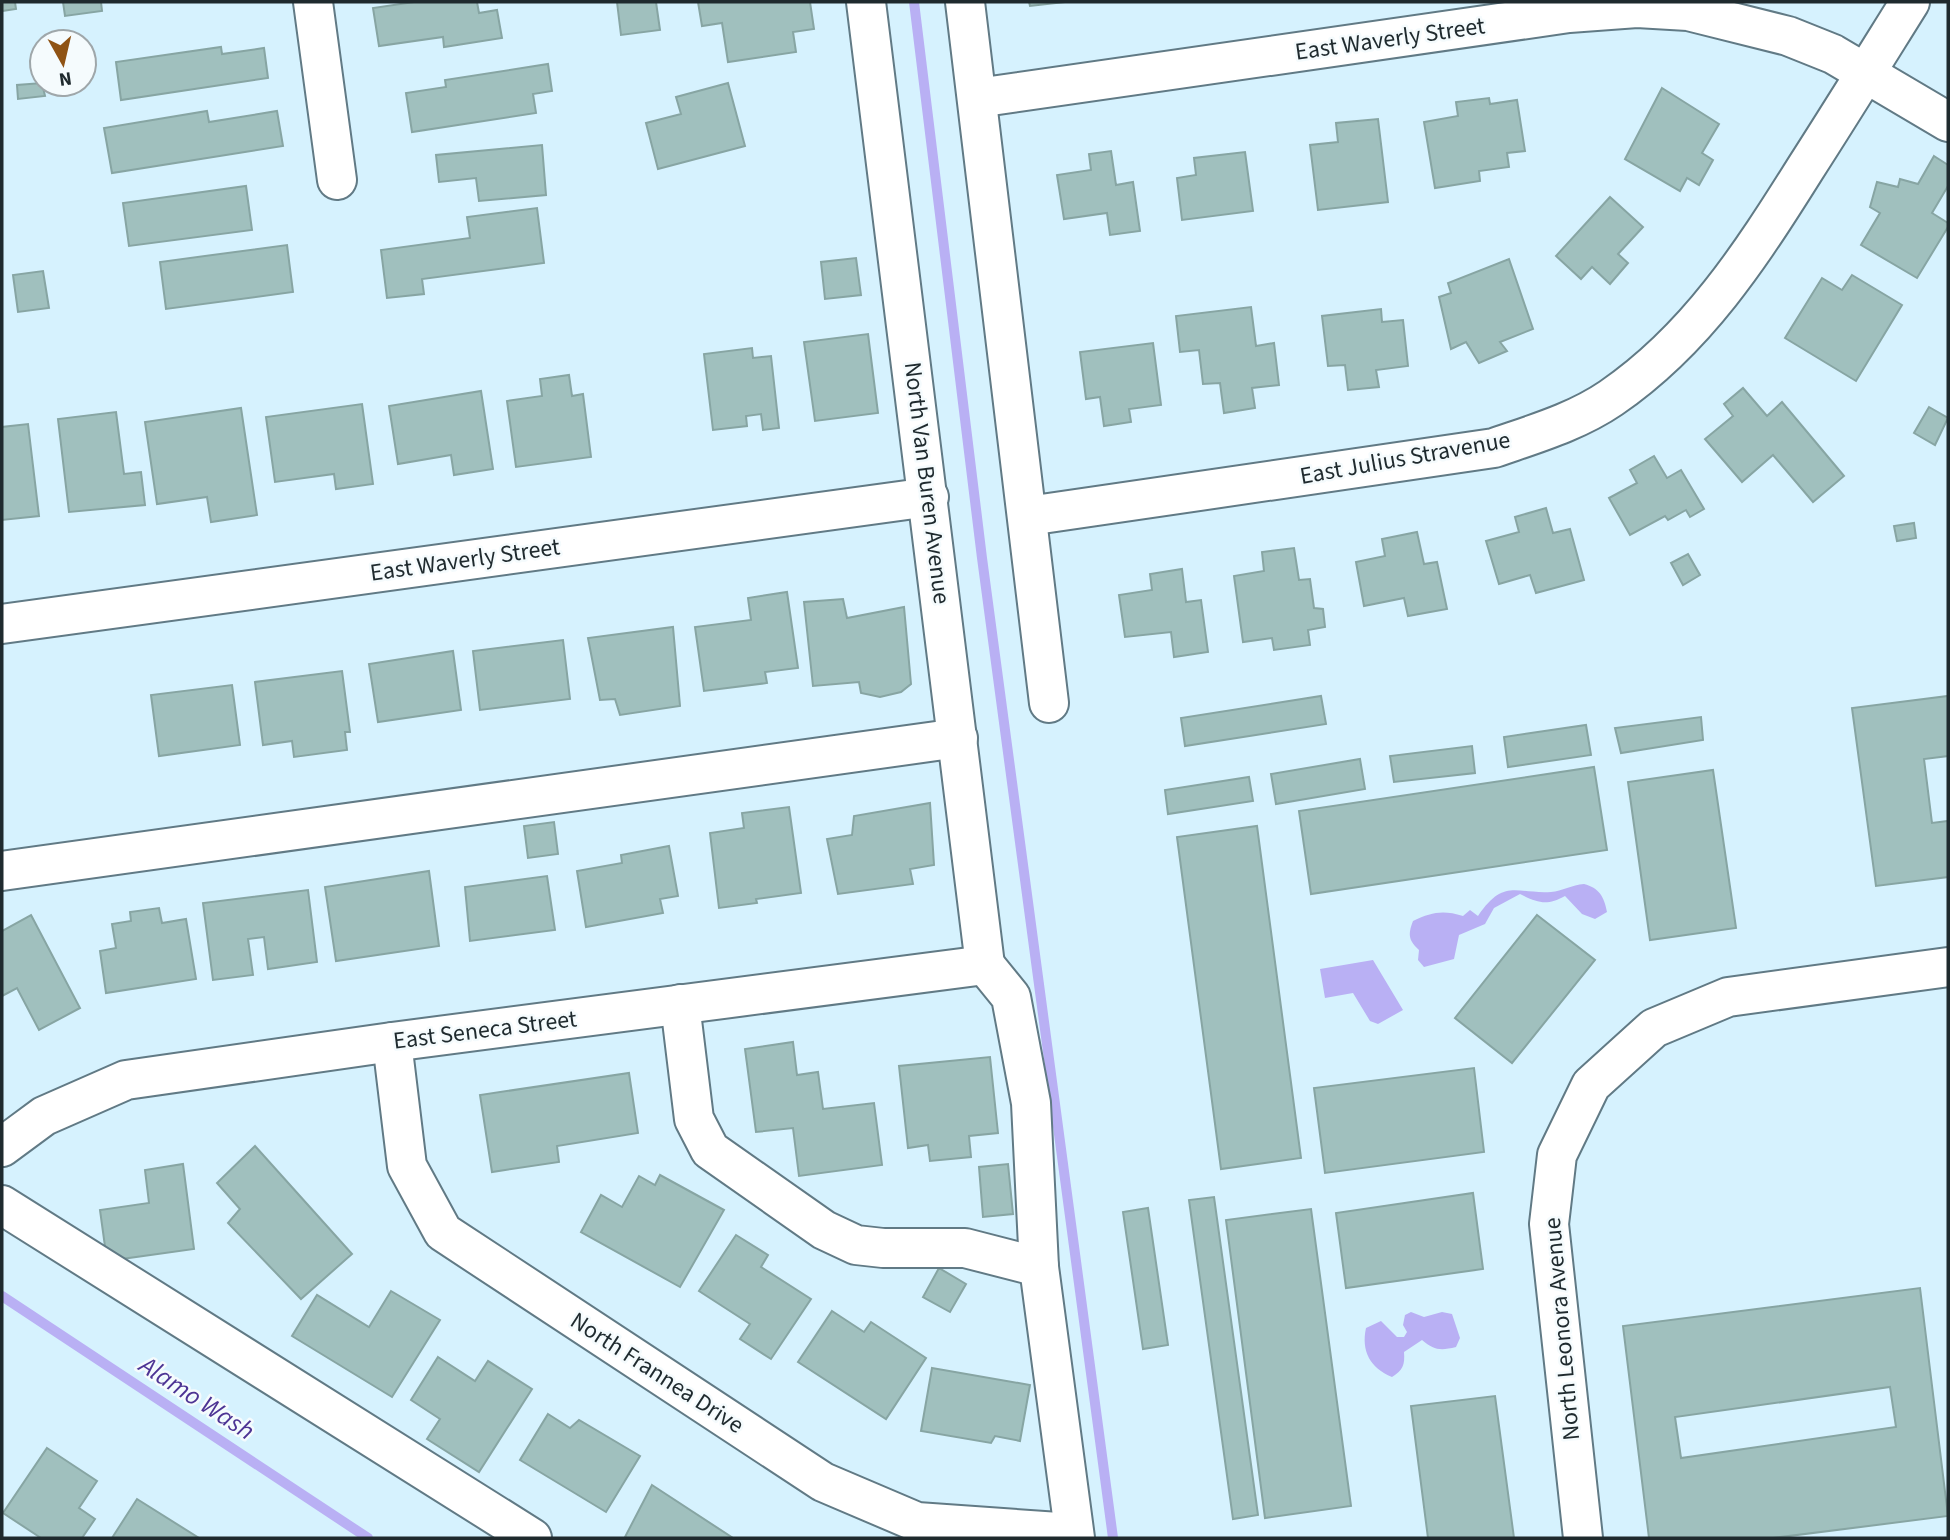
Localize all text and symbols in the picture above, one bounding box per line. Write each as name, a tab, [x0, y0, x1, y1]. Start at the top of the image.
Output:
street label: East Waverly Street	[1293, 8, 1487, 70]
north arrow	[28, 28, 98, 98]
text: N	[57, 64, 73, 93]
street label: North Van Buren Avenue	[895, 360, 959, 606]
street label: East Julius Stravenue	[1297, 422, 1513, 494]
street label: East Waverly Street	[368, 529, 562, 591]
street label: East Seneca Street	[391, 1001, 579, 1059]
street label: North Leonora Avenue	[1535, 1216, 1589, 1442]
street label: North Frannea Drive	[563, 1304, 751, 1442]
water label: Alamo Wash	[131, 1346, 262, 1449]

